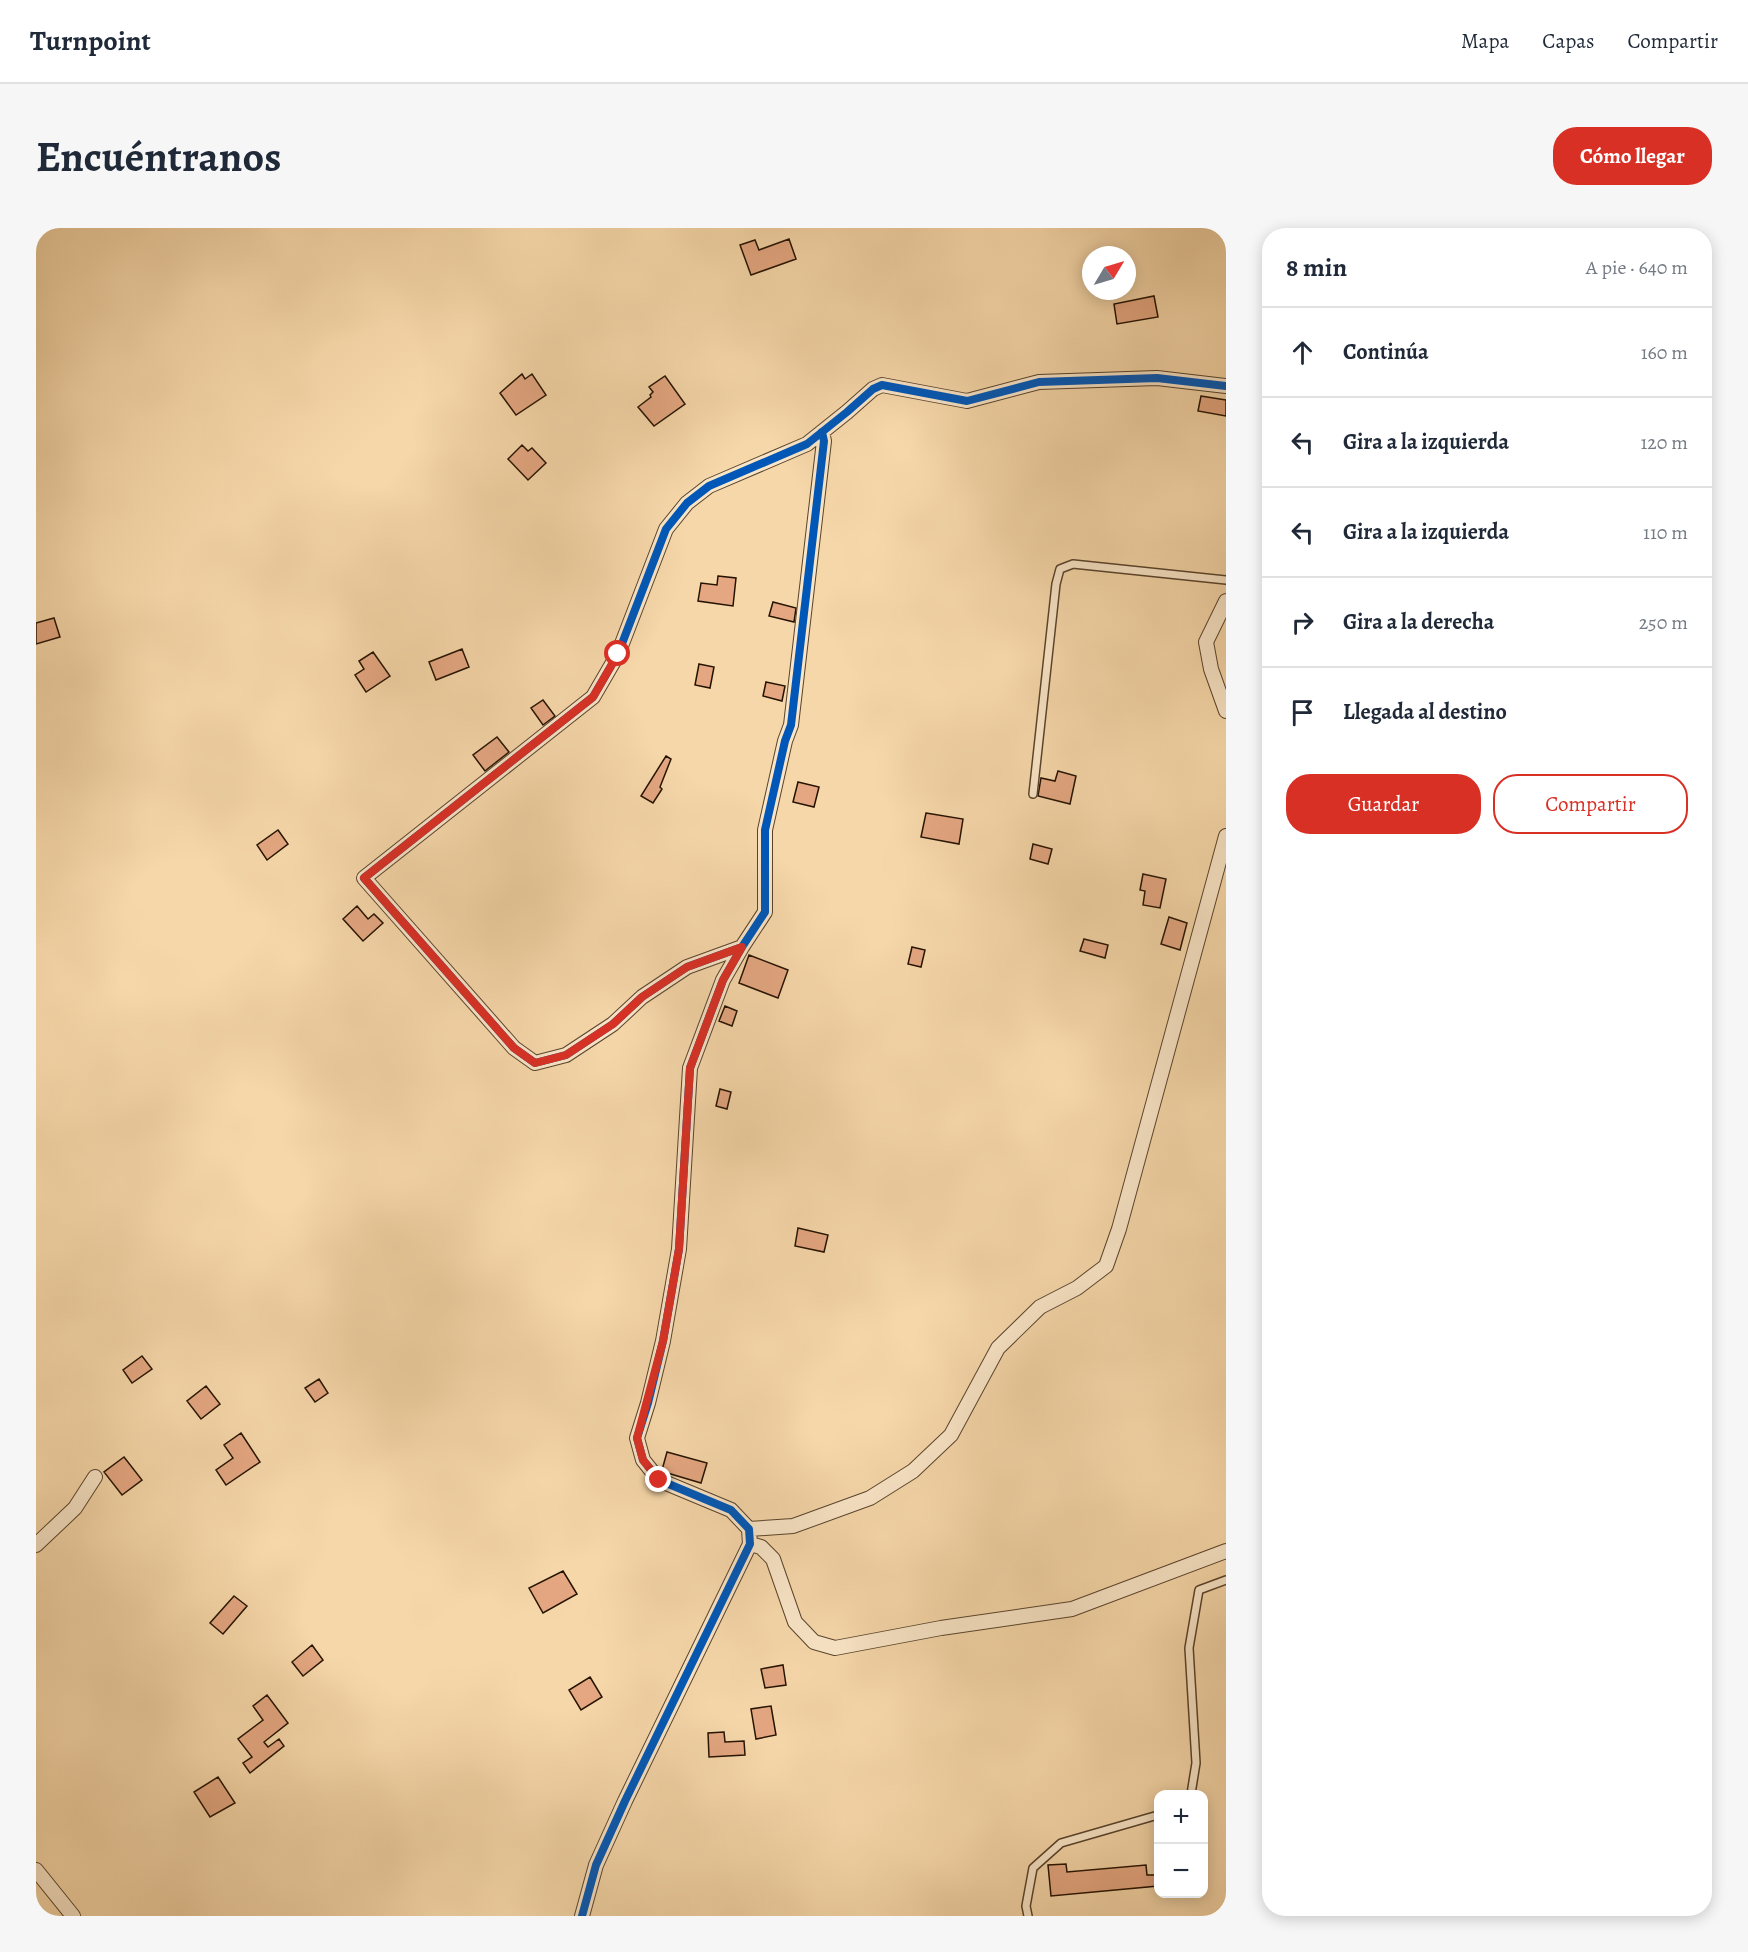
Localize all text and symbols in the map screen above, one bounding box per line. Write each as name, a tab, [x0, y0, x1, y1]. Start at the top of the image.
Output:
text: Turnpoint	[30, 22, 151, 60]
text: Mapa	[1461, 27, 1509, 55]
text: Capas	[1542, 27, 1595, 55]
text: Compartir	[1628, 27, 1718, 55]
button: Cómo llegar	[1553, 127, 1712, 185]
text: Encuéntranos	[36, 128, 281, 185]
north arrow	[1082, 246, 1136, 300]
text: 8 min	[1286, 250, 1347, 285]
text: A pie · 640 m	[1586, 254, 1688, 281]
icon: ahead	[1286, 336, 1319, 369]
text: Continúa	[1343, 337, 1429, 367]
text: 160 m	[1641, 339, 1688, 366]
icon: left	[1286, 426, 1319, 459]
text: Gira a la izquierda	[1343, 427, 1509, 457]
text: 120 m	[1640, 429, 1688, 456]
icon: left	[1286, 516, 1319, 549]
text: Gira a la izquierda	[1343, 517, 1509, 547]
text: 110 m	[1643, 519, 1688, 546]
icon: right	[1286, 606, 1319, 639]
text: Gira a la derecha	[1343, 607, 1494, 637]
text: 250 m	[1639, 609, 1688, 636]
route start	[604, 640, 630, 666]
icon: arrive	[1286, 696, 1319, 729]
text: Llegada al destino	[1343, 697, 1507, 727]
button: Guardar	[1286, 774, 1481, 834]
button: Compartir	[1493, 774, 1688, 834]
route end	[645, 1466, 671, 1492]
map controls	[1154, 1790, 1208, 1898]
button: +	[1154, 1790, 1208, 1844]
button: −	[1154, 1844, 1208, 1898]

